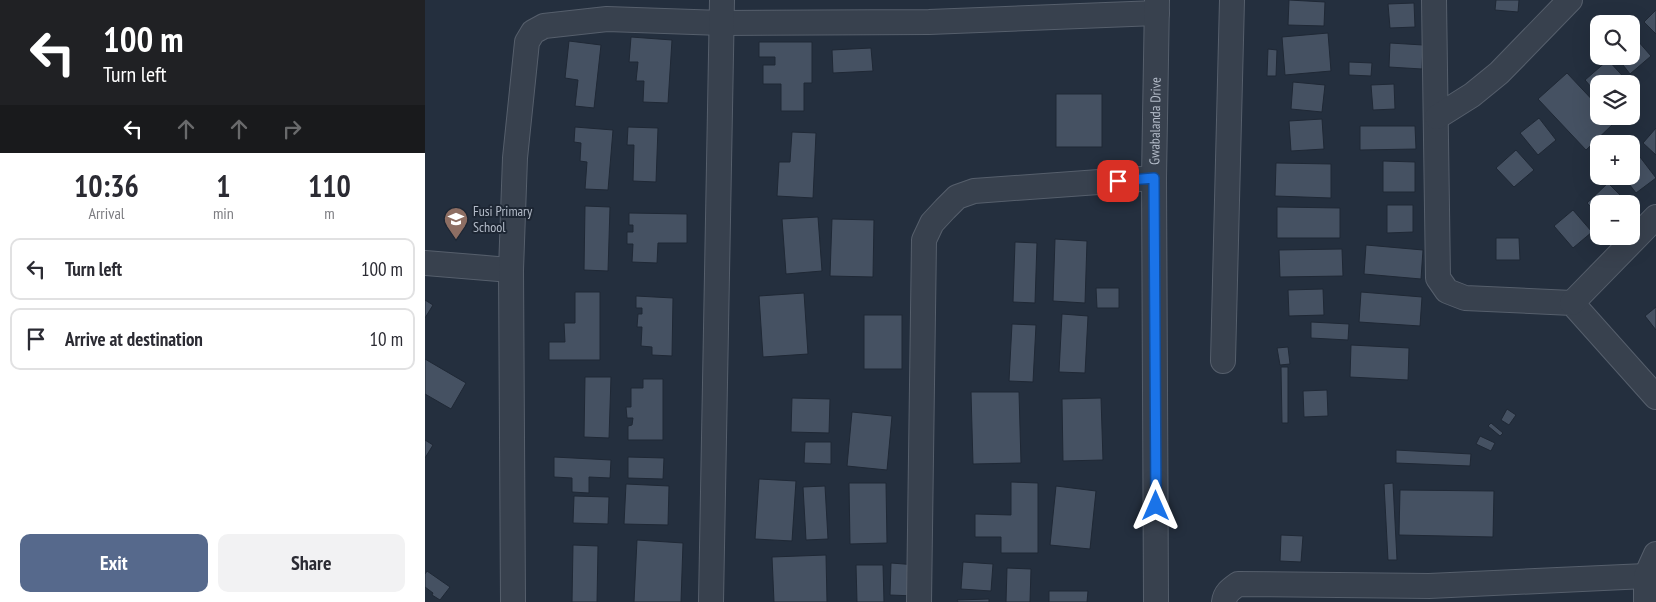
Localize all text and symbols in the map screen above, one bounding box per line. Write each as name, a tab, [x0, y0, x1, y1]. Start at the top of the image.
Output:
map controls	[1590, 15, 1640, 245]
button: search	[1590, 15, 1640, 65]
text: 100 m	[103, 16, 184, 62]
icon: left	[20, 20, 85, 85]
text: Turn left	[103, 60, 167, 88]
button: layers	[1590, 75, 1640, 125]
street label: Gwabalanda Drive	[1145, 77, 1165, 165]
icon: left	[119, 115, 147, 143]
icon: ahead	[172, 115, 200, 143]
icon: ahead	[225, 115, 253, 143]
icon: right	[278, 115, 306, 143]
button: +	[1590, 135, 1640, 185]
pin	[1097, 160, 1139, 202]
text: 10:36	[74, 166, 139, 205]
text: 1	[216, 166, 231, 205]
text: 110	[308, 166, 351, 205]
icon: arrive	[1104, 167, 1132, 195]
button: −	[1590, 195, 1640, 245]
place label: Fusi Primary School	[473, 202, 533, 236]
text: Arrival	[88, 203, 125, 223]
text: min	[213, 203, 234, 223]
text: m	[324, 203, 335, 223]
school or university icon: Fusi Primary School	[443, 206, 469, 240]
icon: left	[22, 255, 50, 283]
text: Turn left	[65, 257, 122, 281]
text: 100 m	[361, 257, 403, 281]
icon: arrive	[22, 325, 50, 353]
text: Arrive at destination	[65, 327, 203, 351]
text: 10 m	[370, 327, 403, 351]
position arrow	[1129, 479, 1181, 531]
button: Exit	[20, 534, 208, 592]
button: Share	[218, 534, 405, 592]

